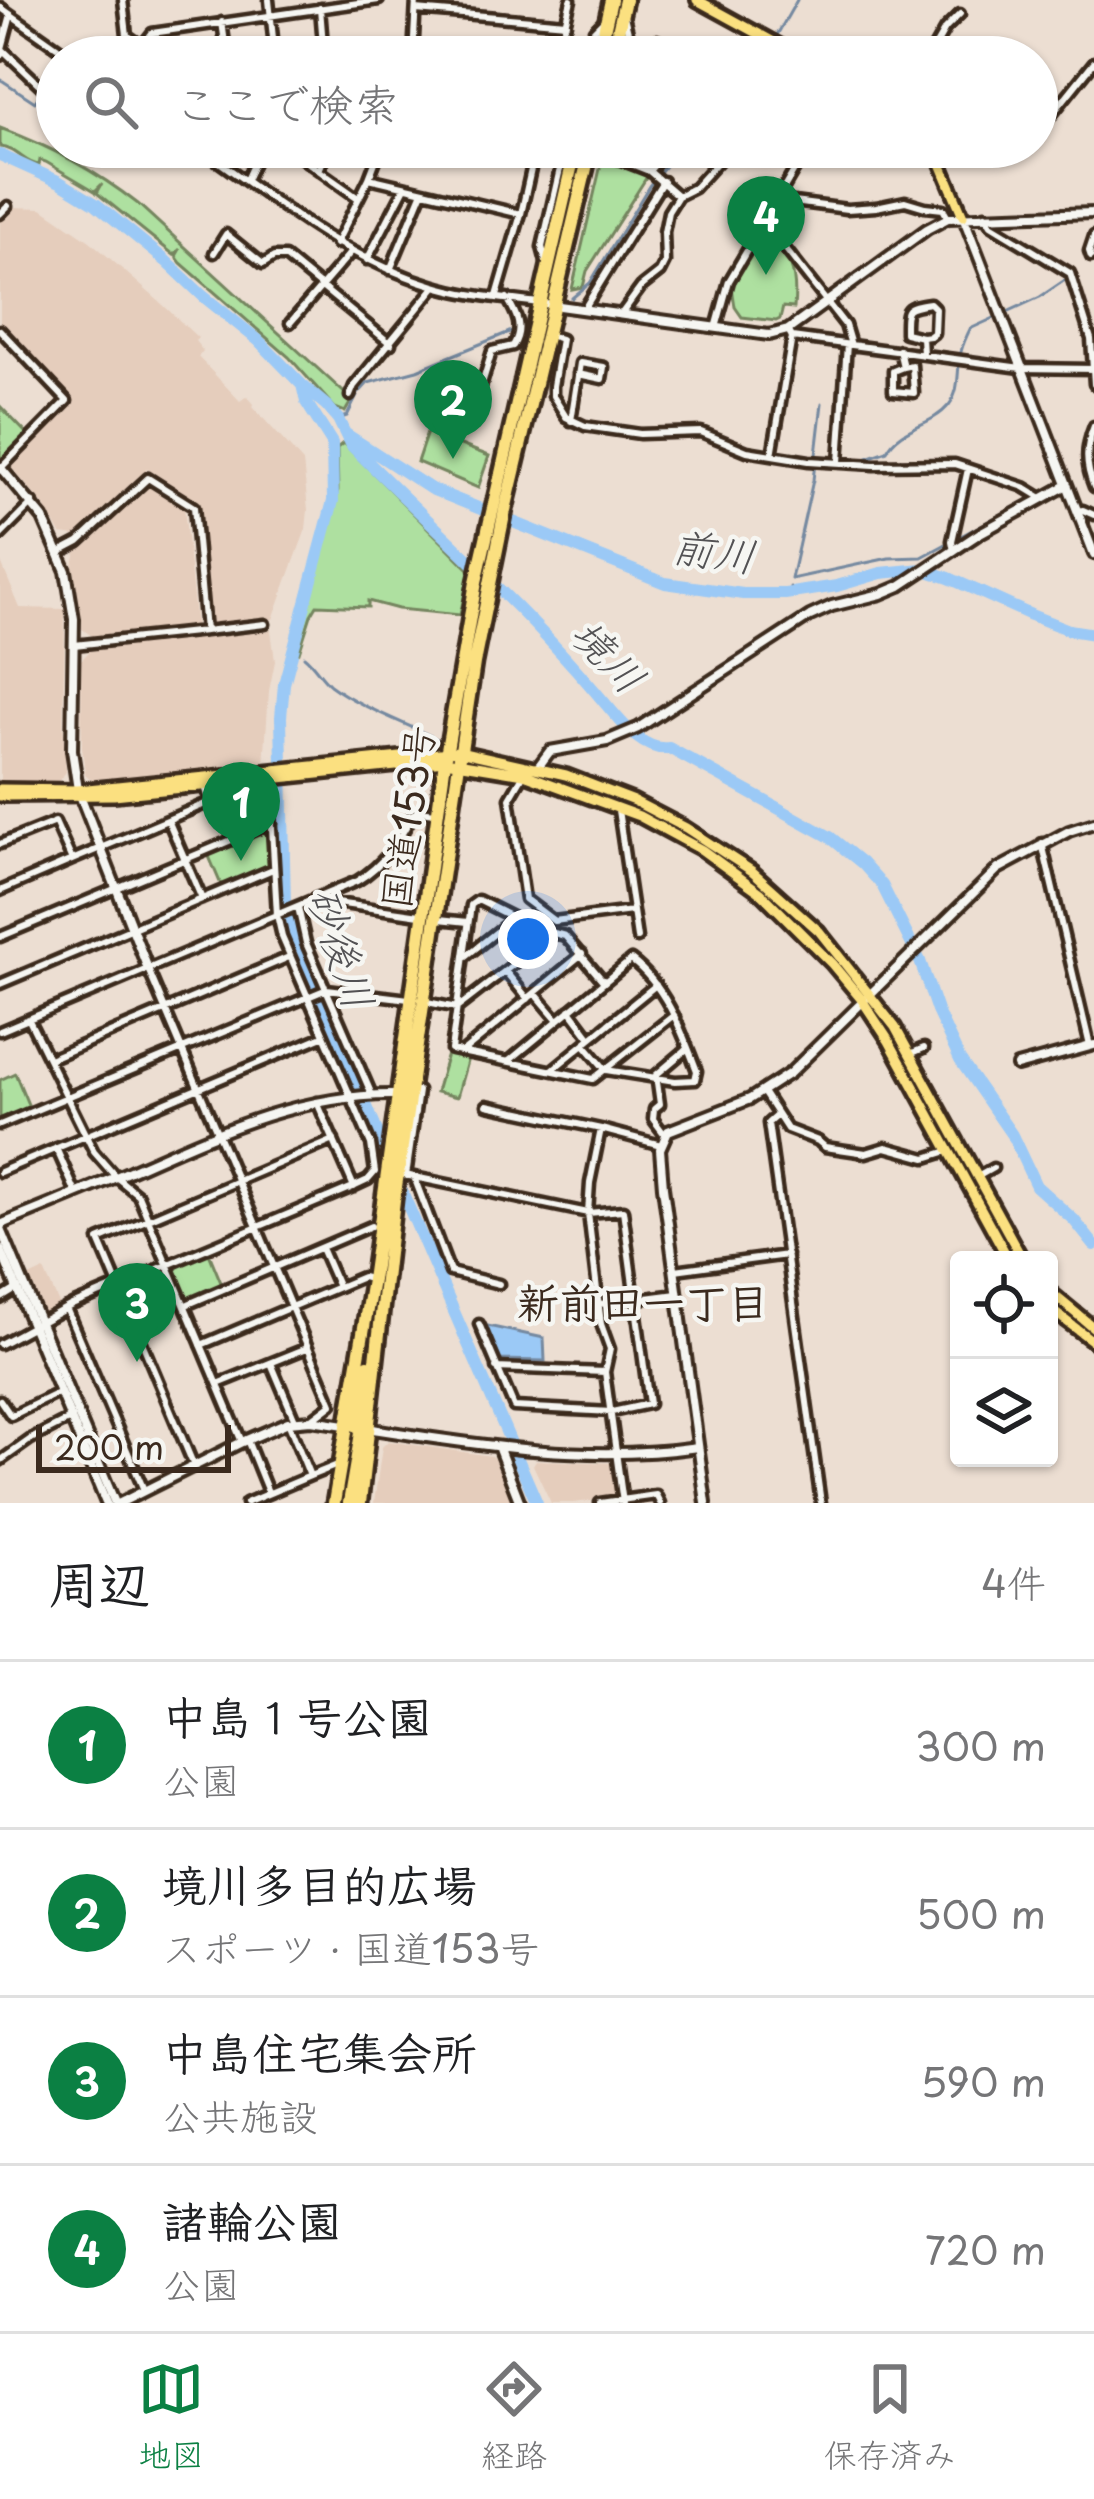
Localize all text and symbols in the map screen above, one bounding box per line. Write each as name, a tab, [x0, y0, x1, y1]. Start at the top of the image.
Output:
search box	[36, 36, 1058, 168]
text: ここで検索	[174, 68, 399, 136]
icon: search	[78, 69, 144, 135]
pin: 4	[727, 176, 805, 275]
pin: 2	[414, 360, 492, 459]
water label: 前川	[668, 512, 760, 587]
water label: 境川	[558, 602, 662, 706]
street label: 国道153号	[363, 721, 448, 913]
pin: 1	[202, 762, 280, 861]
water label: 砂後川	[294, 878, 393, 1017]
your location	[498, 909, 558, 969]
map controls	[950, 1251, 1058, 1467]
button: locate	[950, 1251, 1058, 1359]
pin: 3	[98, 1263, 176, 1362]
district label: 新前田一丁目	[517, 1269, 769, 1332]
button: layers	[950, 1359, 1058, 1467]
scale bar	[36, 1419, 231, 1472]
text: 200 m	[54, 1421, 164, 1471]
text: 周辺	[48, 1543, 150, 1620]
text: 4件	[981, 1552, 1046, 1611]
text: 中島１号公園	[162, 1681, 432, 1749]
text: 1	[78, 1715, 96, 1774]
text: 300 m	[915, 1715, 1046, 1774]
text: 公園	[162, 1749, 240, 1808]
text: 境川多目的広場	[162, 1849, 477, 1917]
text: 2	[73, 1883, 101, 1942]
text: 500 m	[916, 1883, 1046, 1942]
text: スポーツ · 国道153号	[162, 1917, 539, 1976]
text: 中島住宅集会所	[162, 2017, 477, 2085]
text: 3	[74, 2051, 100, 2110]
text: 590 m	[920, 2051, 1046, 2110]
text: 公共施設	[162, 2085, 318, 2144]
text: 諸輪公園	[162, 2185, 342, 2253]
text: 4	[74, 2219, 100, 2278]
text: 720 m	[925, 2219, 1046, 2278]
text: 公園	[162, 2253, 240, 2312]
tab: 地図	[138, 2356, 204, 2478]
tab: 経路	[481, 2356, 547, 2478]
tab: 保存済み	[824, 2356, 956, 2478]

